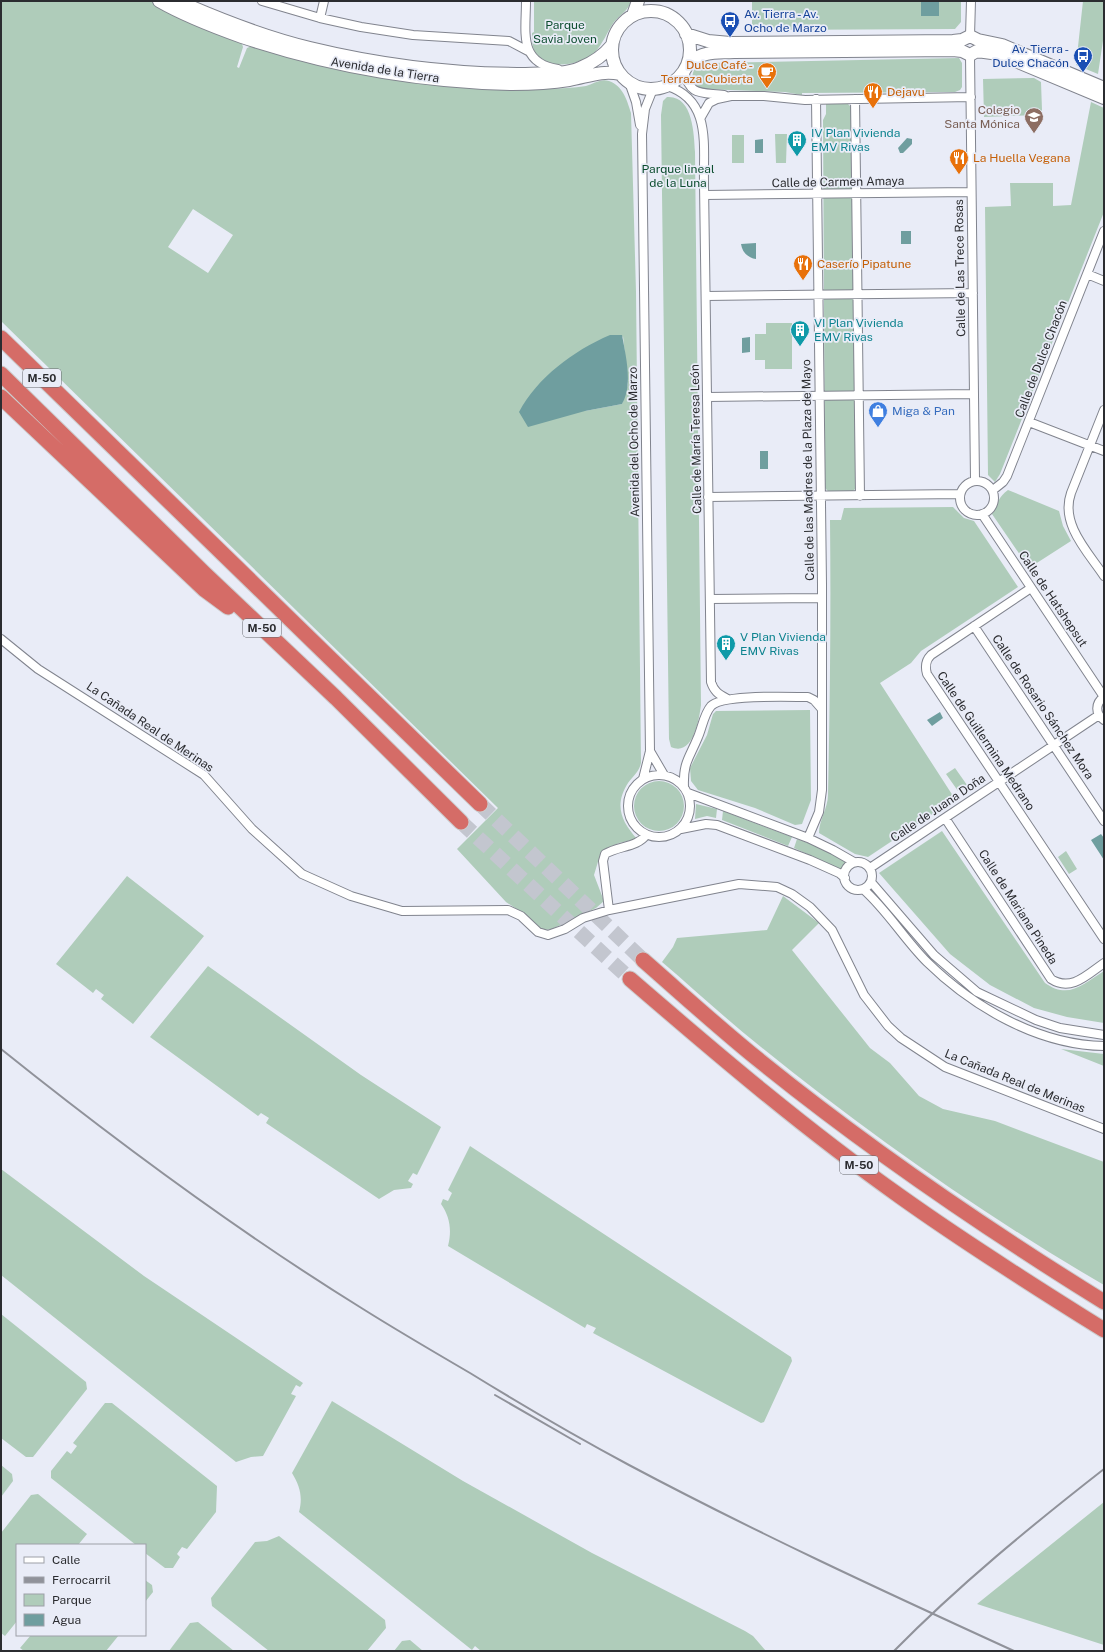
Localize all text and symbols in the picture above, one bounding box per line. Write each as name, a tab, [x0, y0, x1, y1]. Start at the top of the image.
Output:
place label: Av. Tierra - Av. Ocho de Marzo	[744, 7, 827, 35]
bus stop icon: Av. Tierra - Av. Ocho de Marzo	[719, 10, 741, 38]
park label: Parque Savia Joven	[533, 18, 597, 46]
place label: Av. Tierra - Dulce Chacón	[992, 42, 1069, 70]
bus stop icon: Av. Tierra - Dulce Chacón	[1072, 45, 1094, 73]
street label: Avenida de la Tierra	[330, 55, 440, 85]
place label: Dulce Café - Terraza Cubierta	[661, 58, 753, 86]
cafe icon: Dulce Café - Terraza Cubierta	[756, 61, 778, 89]
restaurant icon: Dejavu	[862, 81, 884, 109]
place label: Dejavu	[887, 85, 925, 99]
place label: Colegio Santa Mónica	[944, 103, 1020, 131]
school or university icon: Colegio Santa Mónica	[1023, 106, 1045, 134]
place label: IV Plan Vivienda EMV Rivas	[811, 126, 900, 154]
building icon: IV Plan Vivienda EMV Rivas	[786, 129, 808, 157]
restaurant icon: La Huella Vegana	[948, 147, 970, 175]
place label: La Huella Vegana	[973, 151, 1070, 165]
park label: Parque lineal de la Luna	[641, 162, 715, 190]
street label: Calle de Carmen Amaya	[772, 174, 904, 190]
street label: Calle de Las Trece Rosas	[952, 199, 968, 337]
restaurant icon: Caserío Pipatune	[792, 253, 814, 281]
place label: Caserío Pipatune	[817, 257, 912, 271]
street label: Calle de Dulce Chacón	[1012, 298, 1070, 420]
place label: VI Plan Vivienda EMV Rivas	[814, 316, 903, 344]
building icon: VI Plan Vivienda EMV Rivas	[789, 319, 811, 347]
street label: Calle de las Madres de la Plaza de Mayo	[799, 359, 817, 581]
street label: Calle de María Teresa León	[688, 364, 704, 514]
street label: Avenida del Ocho de Marzo	[626, 367, 642, 517]
road number: M-50	[23, 369, 61, 387]
shop icon: Miga & Pan	[867, 400, 889, 428]
place label: Miga & Pan	[892, 404, 955, 418]
street label: Calle de Hatshepsut	[1016, 548, 1090, 650]
road number: M-50	[243, 619, 281, 637]
place label: V Plan Vivienda EMV Rivas	[740, 630, 826, 658]
street label: Calle de Rosario Sánchez Mora	[989, 632, 1097, 782]
building icon: V Plan Vivienda EMV Rivas	[715, 633, 737, 661]
street label: Calle de Guillermina Medrano	[934, 669, 1038, 813]
street label: La Cañada Real de Merinas	[84, 679, 216, 775]
street label: Calle de Juana Doña	[888, 771, 988, 845]
street label: Calle de Mariana Pineda	[976, 847, 1060, 967]
street label: La Cañada Real de Merinas	[943, 1046, 1087, 1116]
road number: M-50	[840, 1156, 878, 1174]
legend	[16, 1544, 146, 1636]
text: Calle	[52, 1553, 81, 1567]
text: Ferrocarril	[52, 1573, 111, 1587]
text: Parque	[52, 1593, 92, 1607]
text: Agua	[52, 1613, 81, 1627]

